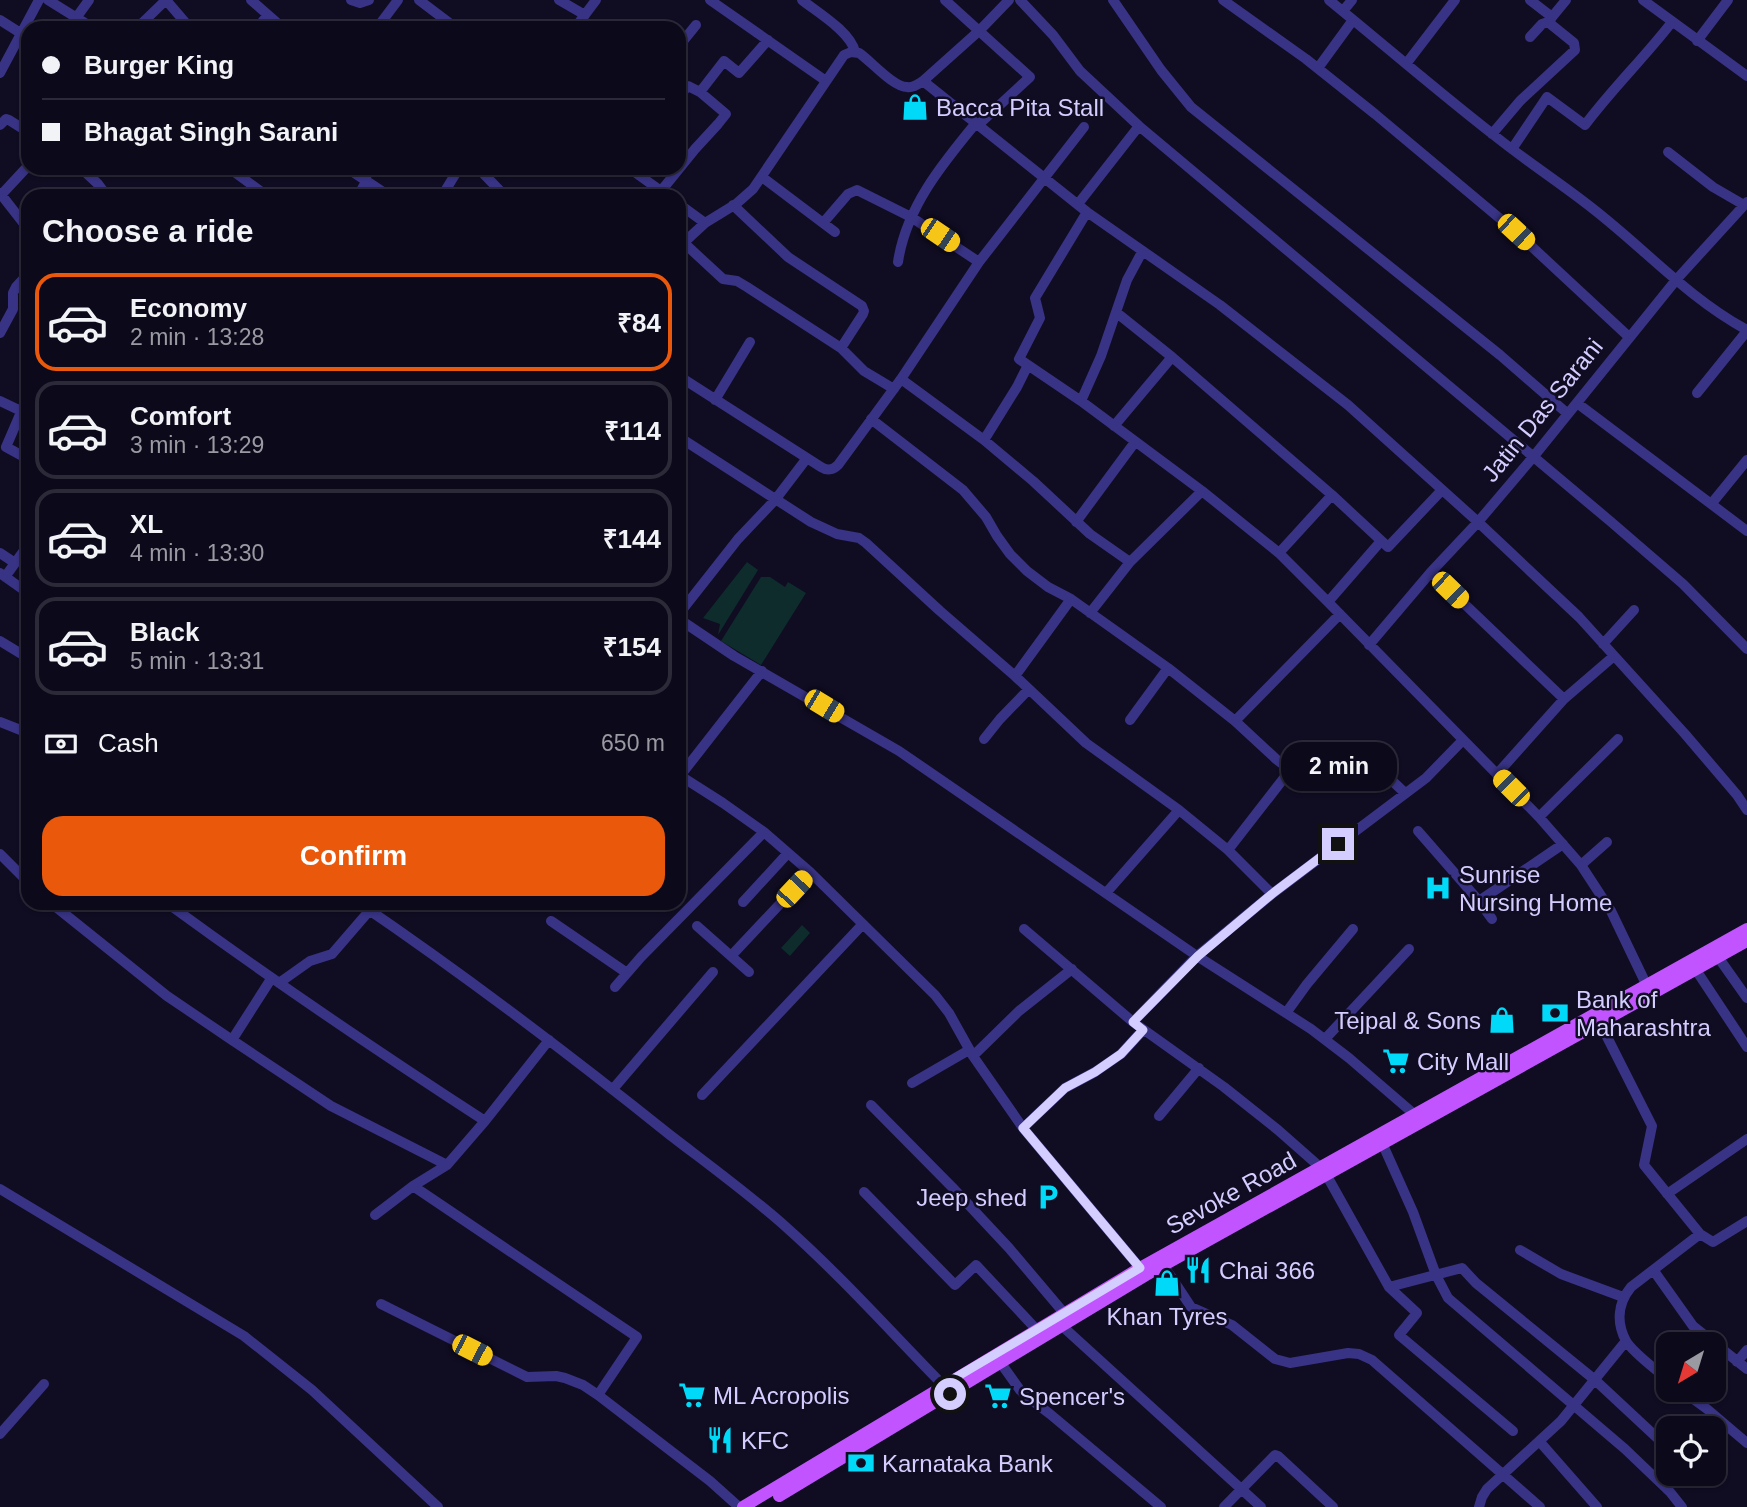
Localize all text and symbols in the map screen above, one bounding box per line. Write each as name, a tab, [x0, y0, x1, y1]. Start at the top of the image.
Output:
text: Burger King	[84, 50, 234, 80]
shop icon: Bacca Pita Stall	[900, 92, 930, 122]
place label: Bacca Pita Stall	[936, 94, 1104, 121]
text: Bhagat Singh Sarani	[84, 117, 338, 147]
car	[1494, 210, 1539, 254]
text: Choose a ride	[42, 213, 254, 249]
car	[917, 215, 964, 255]
icon: car	[46, 291, 109, 354]
text: Economy	[130, 293, 247, 323]
text: ₹84	[617, 308, 661, 338]
text: 2 min · 13:28	[130, 324, 264, 350]
street label: Jatin Das Sarani	[1476, 333, 1608, 487]
icon: car	[46, 399, 109, 462]
text: Comfort	[130, 401, 231, 431]
text: ₹114	[604, 416, 661, 446]
text: 3 min · 13:29	[130, 432, 264, 458]
icon: car	[46, 507, 109, 570]
text: XL	[130, 509, 163, 539]
text: ₹144	[603, 524, 661, 554]
text: 4 min · 13:30	[130, 540, 264, 566]
car	[1428, 568, 1473, 612]
icon: car	[46, 615, 109, 678]
text: Black	[130, 617, 199, 647]
text: ₹154	[603, 632, 661, 662]
text: 5 min · 13:31	[130, 648, 264, 674]
car	[801, 686, 848, 726]
icon: cash	[42, 725, 80, 763]
text: Cash	[98, 728, 159, 758]
text: 650 m	[601, 730, 665, 756]
callout: 2 min	[1280, 742, 1396, 792]
text: 2 min	[1309, 753, 1369, 779]
car	[1489, 766, 1534, 810]
button: Confirm	[42, 816, 665, 896]
route end	[1322, 828, 1354, 860]
place label: Sunrise Nursing Home	[1459, 861, 1612, 916]
car	[772, 866, 817, 912]
hospital icon: Sunrise Nursing Home	[1423, 873, 1453, 903]
place label: Bank of Maharashtra	[1576, 986, 1711, 1041]
bank icon: Bank of Maharashtra	[1540, 998, 1570, 1028]
shop icon: Tejpal & Sons	[1487, 1005, 1517, 1035]
place label: Tejpal & Sons	[1334, 1007, 1481, 1034]
supermarket icon: City Mall	[1381, 1046, 1411, 1076]
place label: City Mall	[1417, 1048, 1509, 1075]
street label: Sevoke Road	[1161, 1146, 1301, 1240]
parking icon: Jeep shed	[1033, 1182, 1063, 1212]
place label: Jeep shed	[916, 1184, 1027, 1211]
restaurant icon: Chai 366	[1183, 1255, 1213, 1285]
place label: Chai 366	[1219, 1257, 1315, 1284]
shop icon: Khan Tyres	[1152, 1268, 1182, 1298]
place label: Khan Tyres	[1107, 1303, 1227, 1330]
car	[449, 1331, 496, 1369]
north arrow	[1656, 1332, 1726, 1402]
map controls	[1656, 1332, 1726, 1486]
route start	[934, 1378, 966, 1410]
supermarket icon: ML Acropolis	[677, 1380, 707, 1410]
supermarket icon: Spencer's	[983, 1381, 1013, 1411]
place label: ML Acropolis	[713, 1382, 850, 1409]
place label: Spencer's	[1019, 1383, 1125, 1410]
button: locate	[1656, 1416, 1726, 1486]
restaurant icon: KFC	[705, 1425, 735, 1455]
place label: KFC	[741, 1427, 789, 1454]
bank icon: Karnataka Bank	[846, 1448, 876, 1478]
place label: Karnataka Bank	[882, 1450, 1054, 1477]

